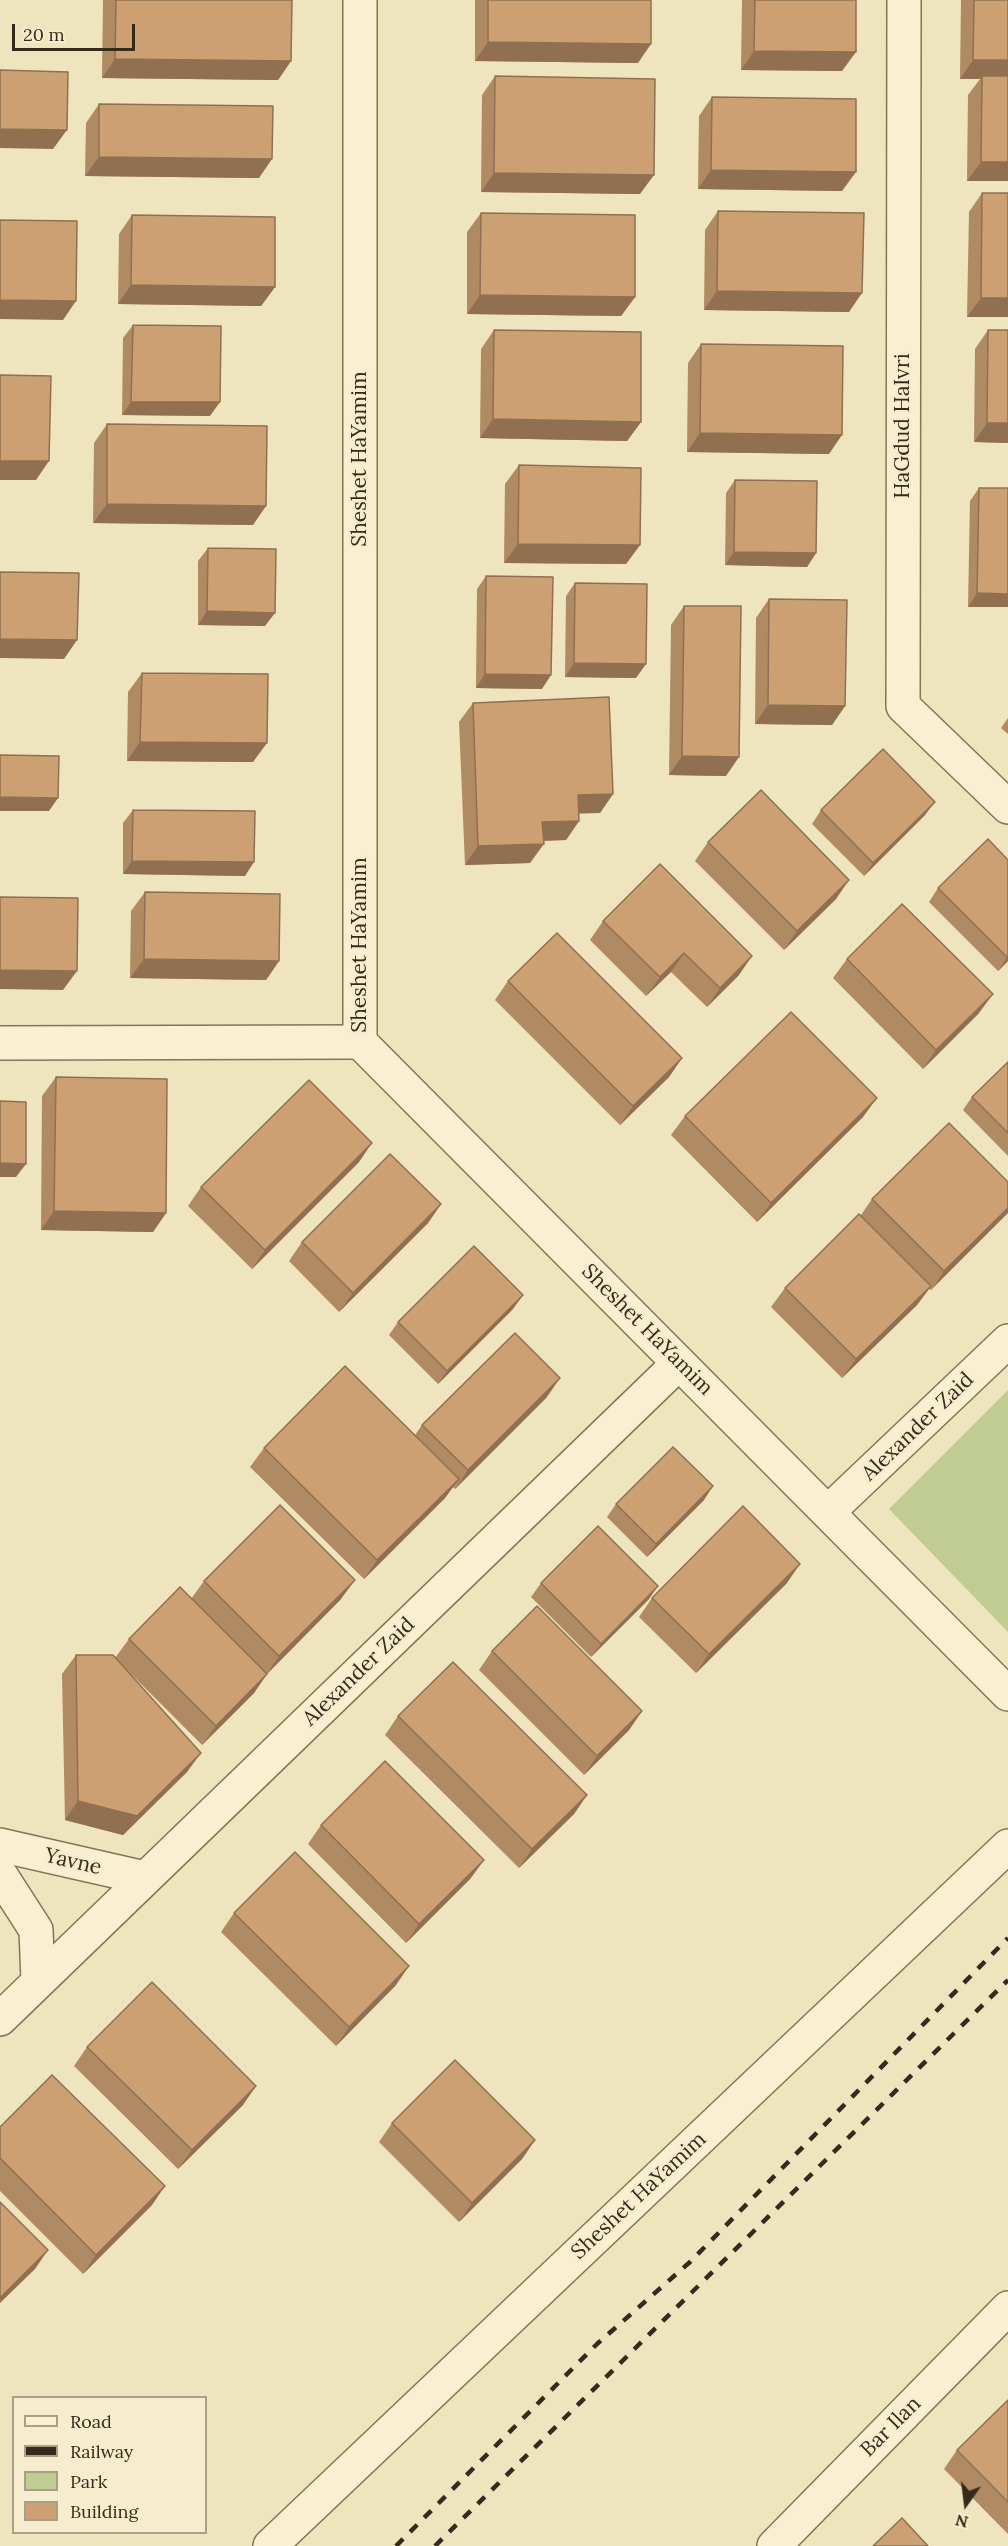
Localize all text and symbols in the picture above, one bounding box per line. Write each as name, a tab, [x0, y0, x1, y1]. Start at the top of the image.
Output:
scale bar	[15, 12, 138, 50]
text: 20 m	[23, 23, 65, 46]
street label: HaGdud HaIvri	[890, 353, 916, 499]
street label: Sheshet HaYamim	[347, 371, 373, 547]
street label: Sheshet HaYamim	[347, 857, 373, 1033]
street label: Sheshet HaYamim	[576, 1259, 718, 1401]
street label: Alexander Zaid	[857, 1367, 979, 1487]
street label: Alexander Zaid	[298, 1612, 420, 1732]
street label: Yavne	[42, 1843, 104, 1881]
street label: Sheshet HaYamim	[566, 2127, 712, 2265]
street label: Bar Ilan	[856, 2392, 926, 2462]
legend	[12, 2396, 207, 2534]
text: Road	[70, 2410, 112, 2433]
text: Railway	[70, 2440, 133, 2463]
text: Park	[70, 2470, 107, 2493]
north arrow	[936, 2474, 996, 2534]
text: Building	[70, 2500, 138, 2523]
text: N	[953, 2510, 970, 2533]

